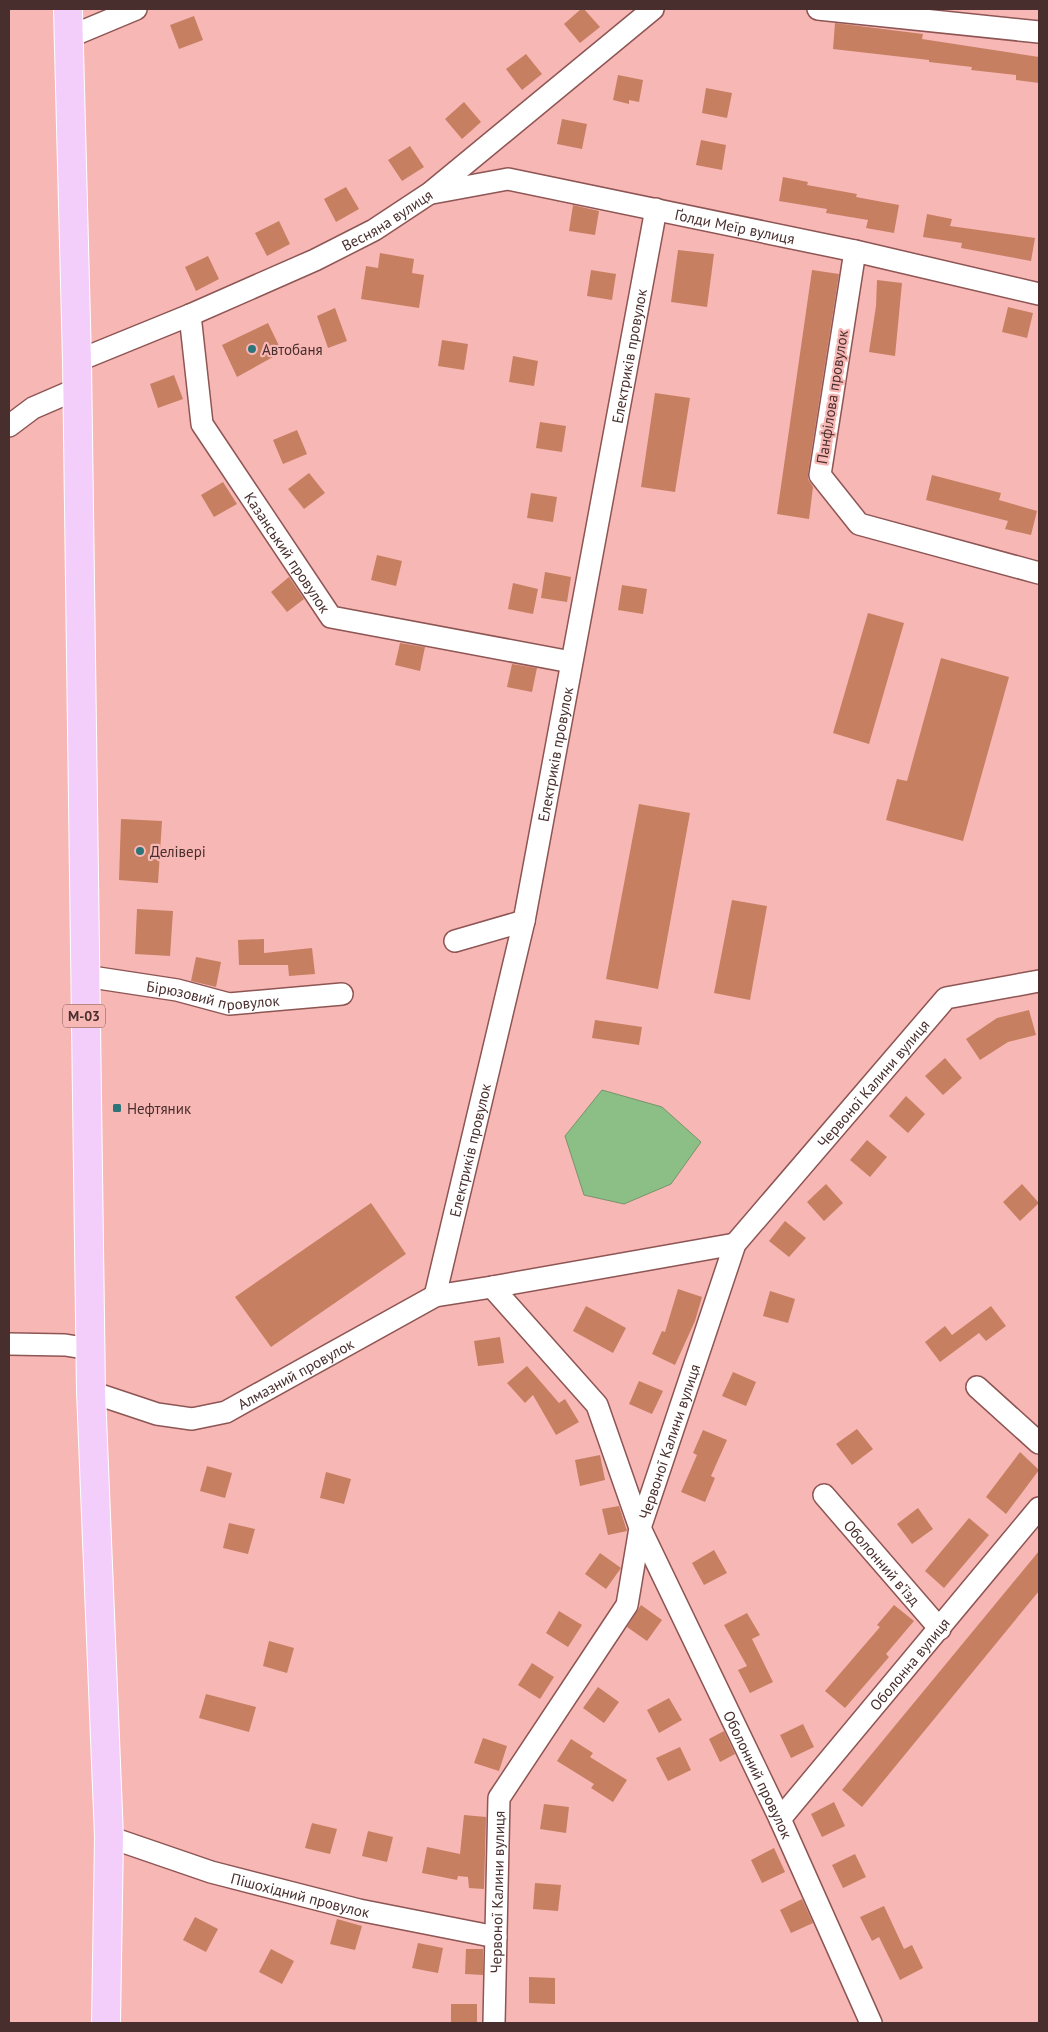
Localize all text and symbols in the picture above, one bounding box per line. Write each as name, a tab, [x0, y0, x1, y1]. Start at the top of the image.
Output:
street label: Весняна вулиця	[338, 185, 436, 255]
street label: Ґолди Меїр вулиця	[673, 204, 797, 248]
street label: Електриків провулок	[607, 286, 651, 425]
street label: Панфілова провулок	[812, 328, 852, 465]
place label: Автобаня	[262, 340, 323, 359]
marker: Автобаня	[246, 343, 258, 355]
street label: Казанський провулок	[241, 488, 335, 617]
street label: Електриків провулок	[533, 685, 577, 823]
place label: Делівері	[150, 842, 206, 861]
marker: Делівері	[134, 845, 146, 857]
street label: Бірюзовий провулок	[145, 976, 281, 1014]
road number: М-03	[63, 1004, 105, 1028]
street label: Червоної Калини вулиця	[813, 1015, 933, 1151]
street label: Електриків провулок	[445, 1081, 495, 1219]
place label: Нефтяник	[127, 1099, 192, 1118]
marker: Нефтяник	[111, 1102, 123, 1114]
street label: Алмазний провулок	[234, 1333, 357, 1413]
street label: Червоної Калини вулиця	[634, 1361, 704, 1522]
street label: Оболонний в’їзд	[840, 1516, 925, 1609]
street label: Оболонна вулиця	[865, 1614, 953, 1714]
street label: Оболонний провулок	[720, 1707, 797, 1842]
street label: Червоної Калини вулиця	[486, 1810, 508, 1974]
street label: Пішохідний провулок	[229, 1868, 372, 1922]

